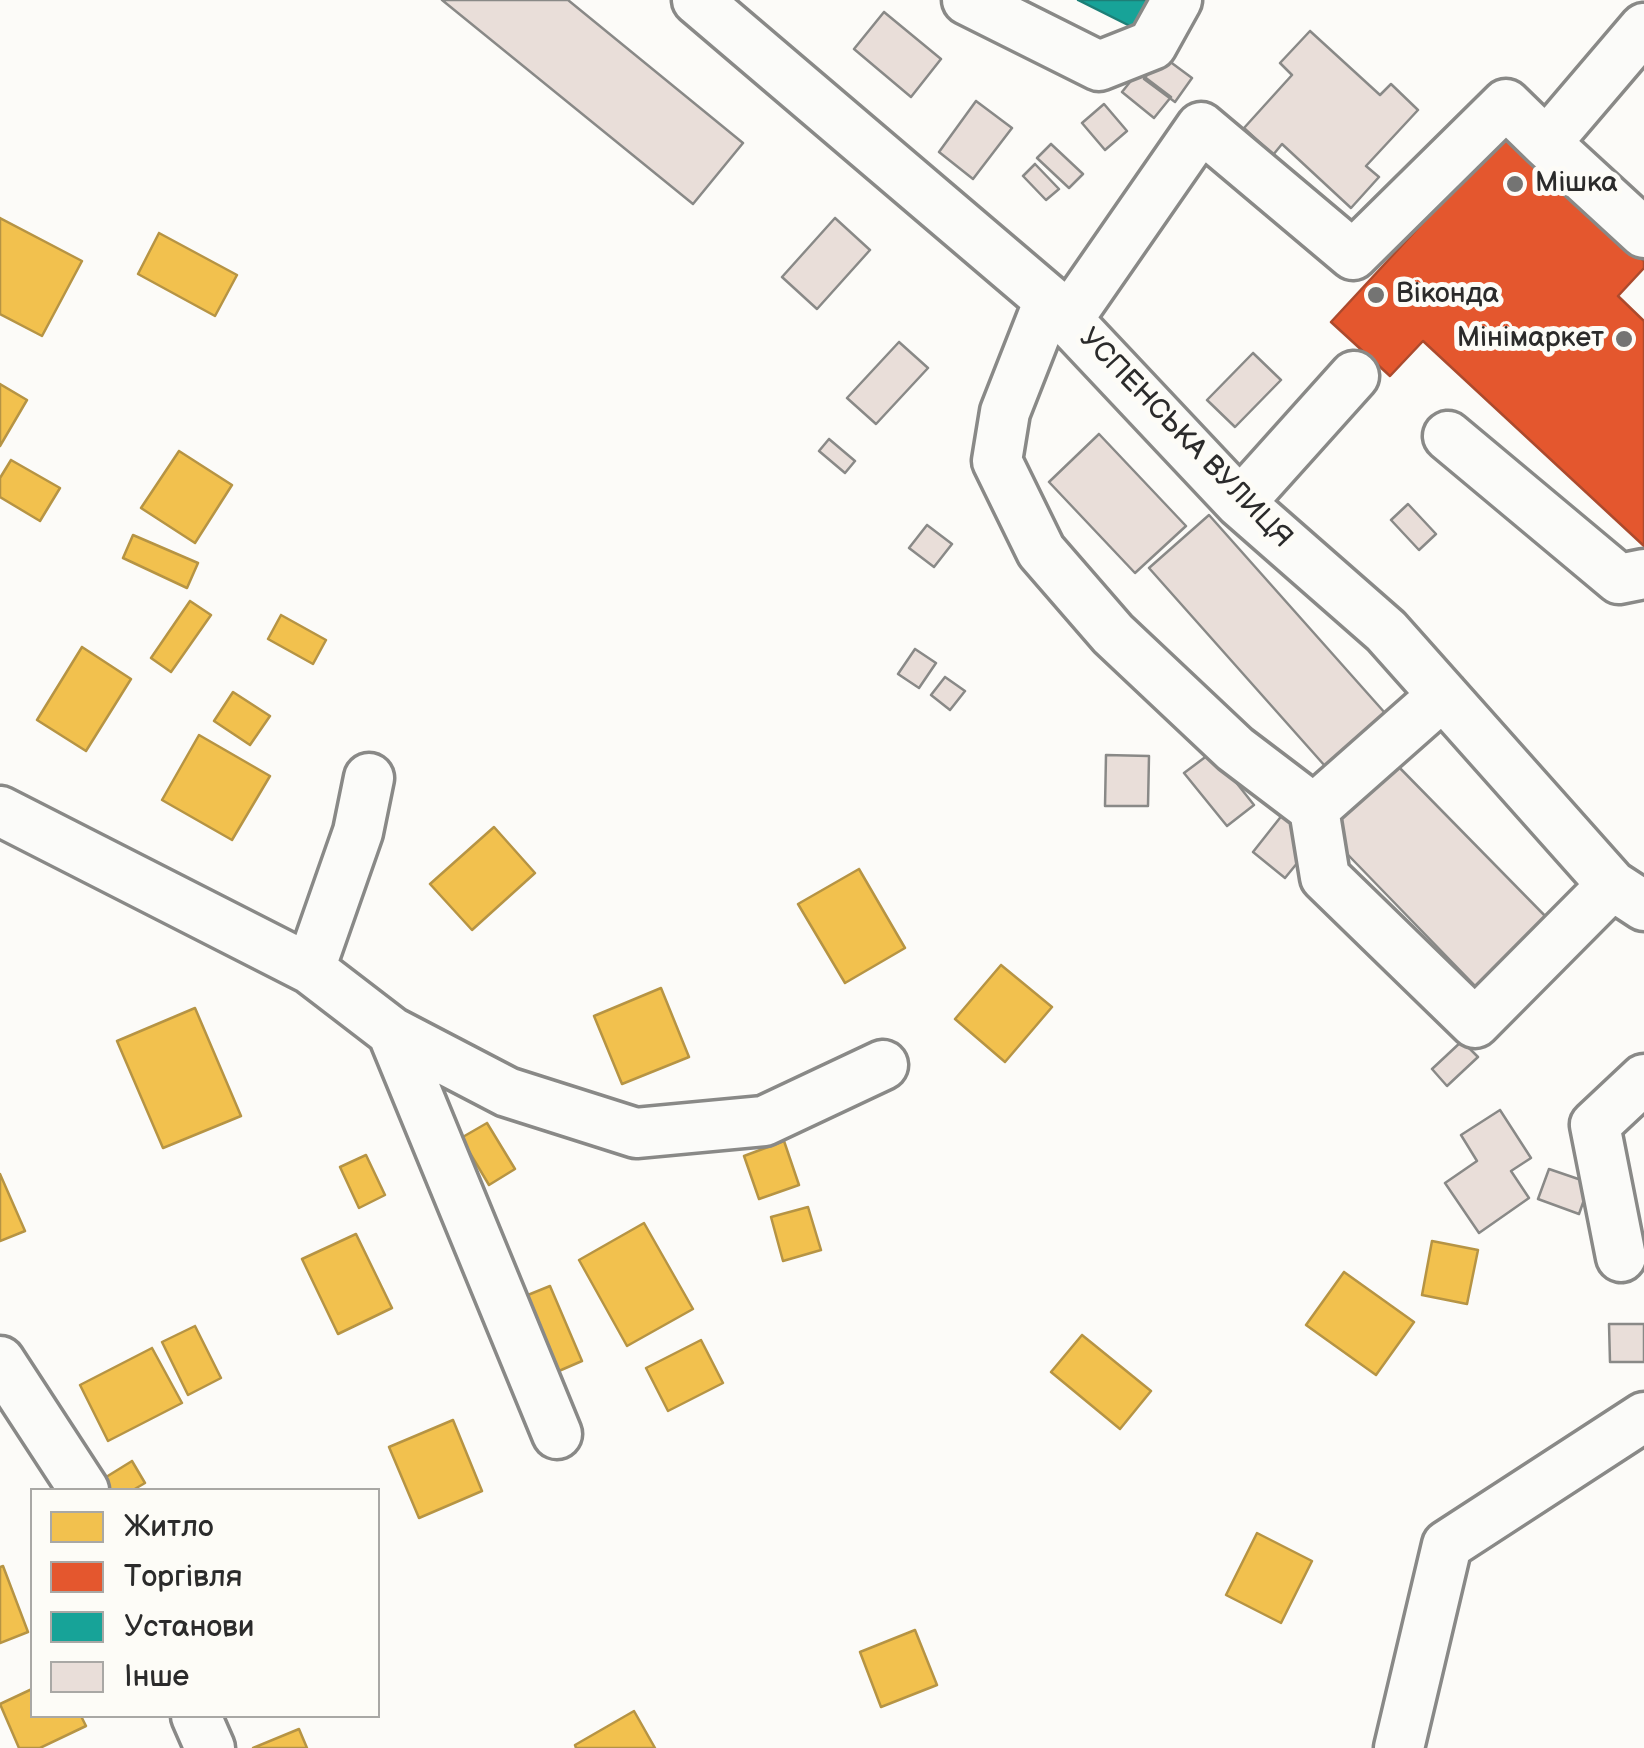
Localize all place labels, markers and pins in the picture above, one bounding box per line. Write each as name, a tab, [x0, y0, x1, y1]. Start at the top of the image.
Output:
place label: Мішка	[1535, 167, 1618, 201]
marker: Мішка	[1504, 173, 1526, 195]
place label: Віконда	[1396, 278, 1499, 312]
marker: Віконда	[1365, 284, 1387, 306]
place label: Мінімаркет	[1457, 322, 1604, 356]
marker: Мінімаркет	[1613, 328, 1635, 350]

